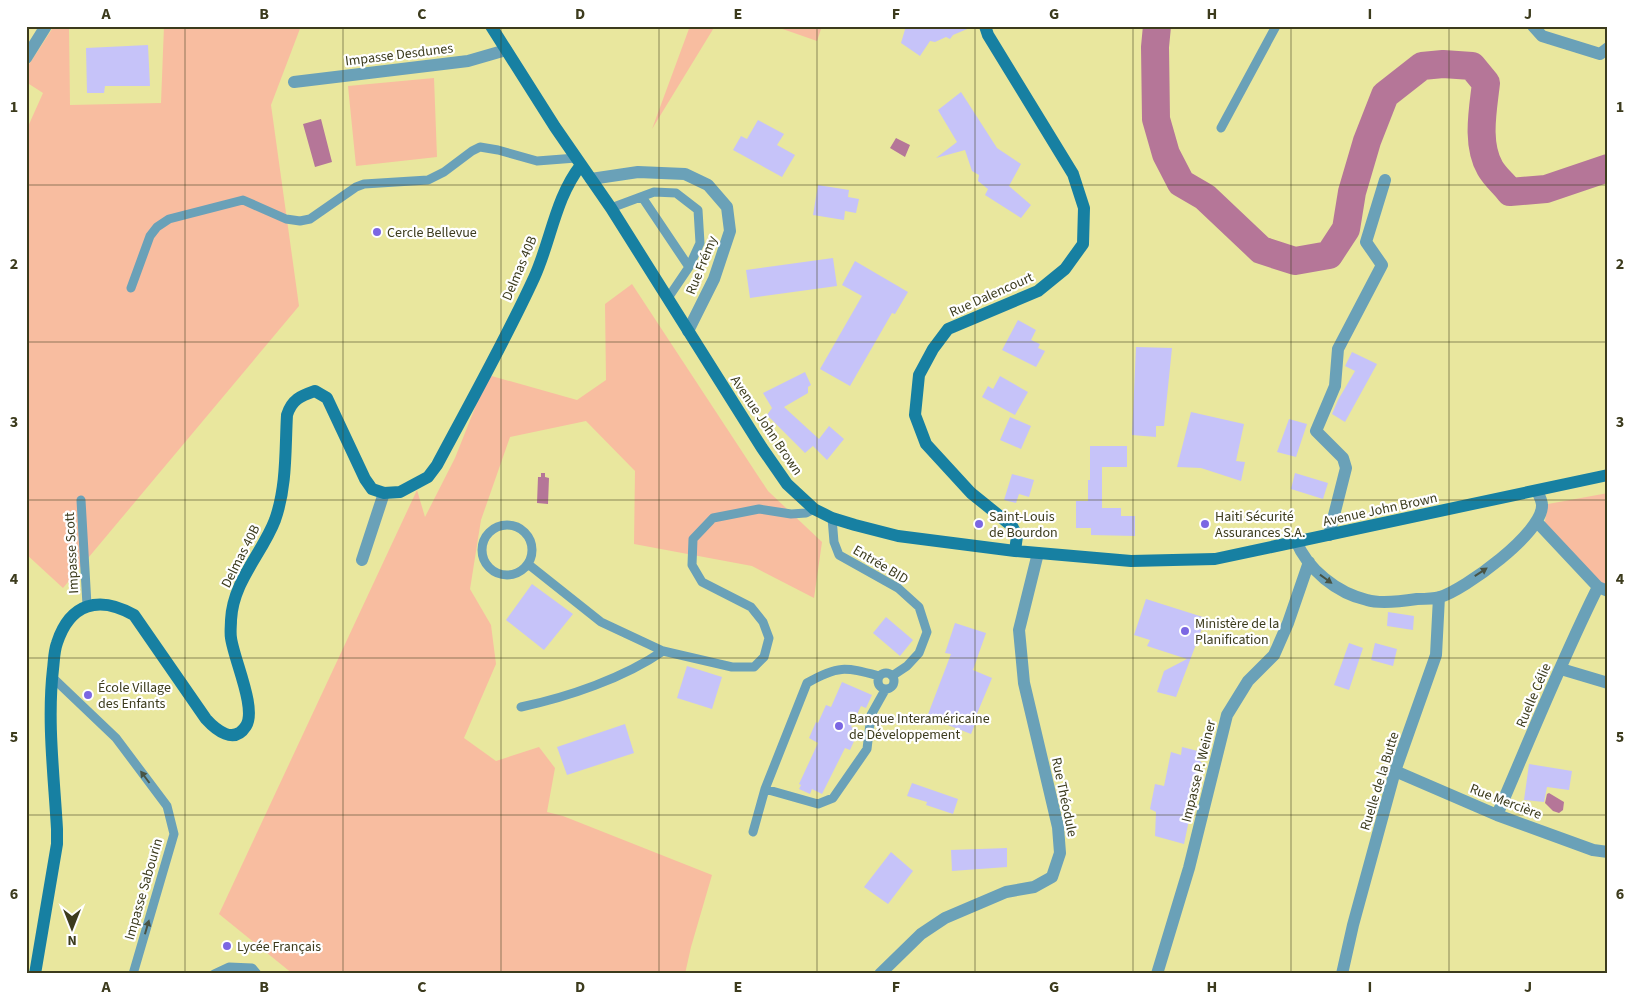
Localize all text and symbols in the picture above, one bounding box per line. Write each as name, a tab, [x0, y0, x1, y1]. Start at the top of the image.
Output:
text: A	[100, 3, 111, 25]
text: B	[259, 3, 269, 25]
text: C	[417, 3, 427, 25]
text: D	[575, 3, 585, 25]
text: E	[734, 3, 742, 25]
text: F	[892, 3, 900, 25]
text: G	[1049, 3, 1059, 25]
text: H	[1207, 3, 1217, 25]
text: I	[1368, 3, 1372, 25]
text: J	[1524, 3, 1532, 25]
street label: Impasse Desdunes	[344, 38, 454, 72]
text: 1	[10, 96, 18, 118]
text: 1	[1616, 96, 1624, 118]
place label: Cercle Bellevue	[387, 223, 477, 243]
marker: Cercle Bellevue	[371, 226, 383, 238]
street label: Delmas 40B	[497, 233, 543, 304]
street label: Rue Frémy	[681, 233, 723, 298]
text: 2	[10, 253, 18, 275]
text: 2	[1616, 253, 1624, 275]
street label: Rue Dalencourt	[946, 267, 1037, 322]
street label: Avenue John Brown	[725, 372, 807, 479]
text: 3	[10, 411, 18, 433]
text: 3	[1616, 411, 1624, 433]
street label: Avenue John Brown	[1321, 488, 1439, 532]
place label: Saint-Louis de Bourdon	[989, 507, 1058, 543]
place label: Haiti Sécurité Assurances S.A.	[1215, 507, 1305, 543]
street label: Impasse Scott	[60, 511, 84, 594]
marker: Saint-Louis de Bourdon	[973, 518, 985, 530]
marker: Haiti Sécurité Assurances S.A.	[1199, 518, 1211, 530]
street label: Delmas 40B	[216, 521, 265, 592]
street label: Entrée BID	[849, 540, 912, 589]
one-way arrow	[1475, 567, 1488, 577]
text: 4	[10, 568, 19, 590]
text: 4	[1616, 568, 1625, 590]
one-way arrow	[1319, 574, 1333, 584]
place label: Ministère de la Planification	[1195, 614, 1279, 650]
marker: Ministère de la Planification	[1179, 625, 1191, 637]
street label: Ruelle Célie	[1511, 660, 1556, 731]
place label: École Village des Enfants	[98, 678, 171, 714]
marker: École Village des Enfants	[82, 689, 94, 701]
place label: Banque Interaméricaine de Développement	[849, 709, 990, 745]
street label: Impasse P. Weiner	[1177, 718, 1221, 825]
marker: Banque Interaméricaine de Développement	[833, 720, 845, 732]
text: 5	[10, 726, 18, 748]
text: 5	[1616, 726, 1624, 748]
street label: Ruelle de la Butte	[1355, 729, 1404, 833]
street label: Rue Théodule	[1046, 756, 1082, 839]
one-way arrow	[140, 770, 150, 784]
street label: Rue Mercière	[1467, 779, 1545, 825]
street label: Impasse Sabourin	[120, 836, 168, 942]
text: 6	[10, 883, 18, 905]
text: 6	[1616, 883, 1624, 905]
north arrow	[48, 902, 98, 952]
one-way arrow	[143, 919, 151, 934]
text: N	[67, 930, 77, 950]
place label: Lycée Français	[237, 937, 321, 957]
marker: Lycée Français	[221, 940, 233, 952]
text: A	[100, 976, 111, 998]
text: B	[259, 976, 269, 998]
text: C	[417, 976, 427, 998]
text: D	[575, 976, 585, 998]
text: E	[734, 976, 742, 998]
text: F	[892, 976, 900, 998]
text: G	[1049, 976, 1059, 998]
text: H	[1207, 976, 1217, 998]
text: I	[1368, 976, 1372, 998]
text: J	[1524, 976, 1532, 998]

